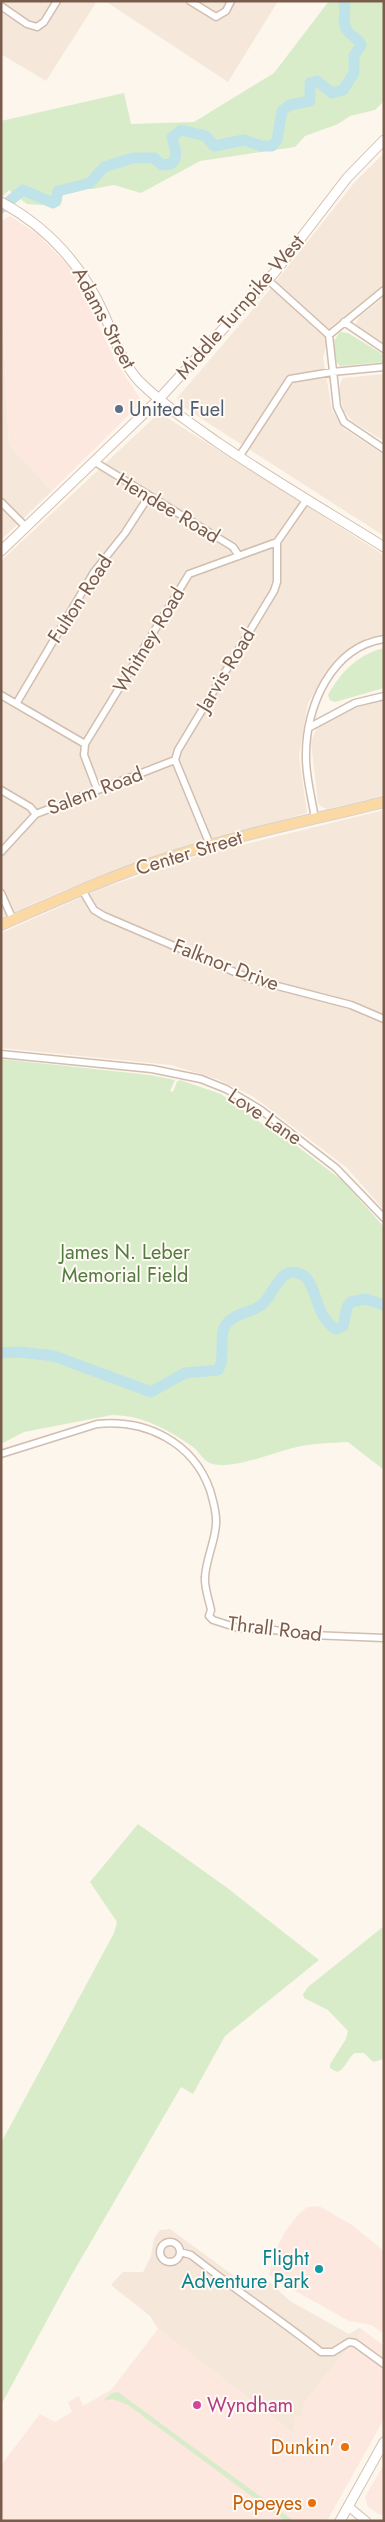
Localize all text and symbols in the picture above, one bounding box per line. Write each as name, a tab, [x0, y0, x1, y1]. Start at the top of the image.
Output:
street label: Middle Turnpike West	[169, 228, 311, 386]
street label: Adams Street	[65, 262, 143, 374]
place label: United Fuel	[129, 395, 225, 424]
marker: United Fuel	[113, 403, 125, 415]
street label: Hendee Road	[111, 466, 225, 550]
street label: Fulton Road	[41, 549, 119, 649]
street label: Whitney Road	[106, 582, 192, 698]
street label: Jarvis Road	[188, 623, 262, 720]
street label: Salem Road	[43, 760, 147, 822]
street label: Center Street	[132, 823, 246, 883]
street label: Falknor Drive	[169, 932, 283, 998]
street label: Love Lane	[222, 1082, 308, 1152]
park label: James N. Leber Memorial Field	[57, 1238, 190, 1290]
street label: Thrall Road	[226, 1609, 324, 1649]
place label: Flight Adventure Park	[181, 2244, 309, 2296]
marker: Flight Adventure Park	[313, 2263, 325, 2275]
place label: Wyndham	[207, 2391, 293, 2420]
marker: Wyndham	[191, 2399, 203, 2411]
place label: Dunkin'	[271, 2433, 335, 2462]
marker: Dunkin'	[339, 2441, 351, 2453]
place label: Popeyes	[232, 2489, 302, 2518]
marker: Popeyes	[306, 2497, 318, 2509]

